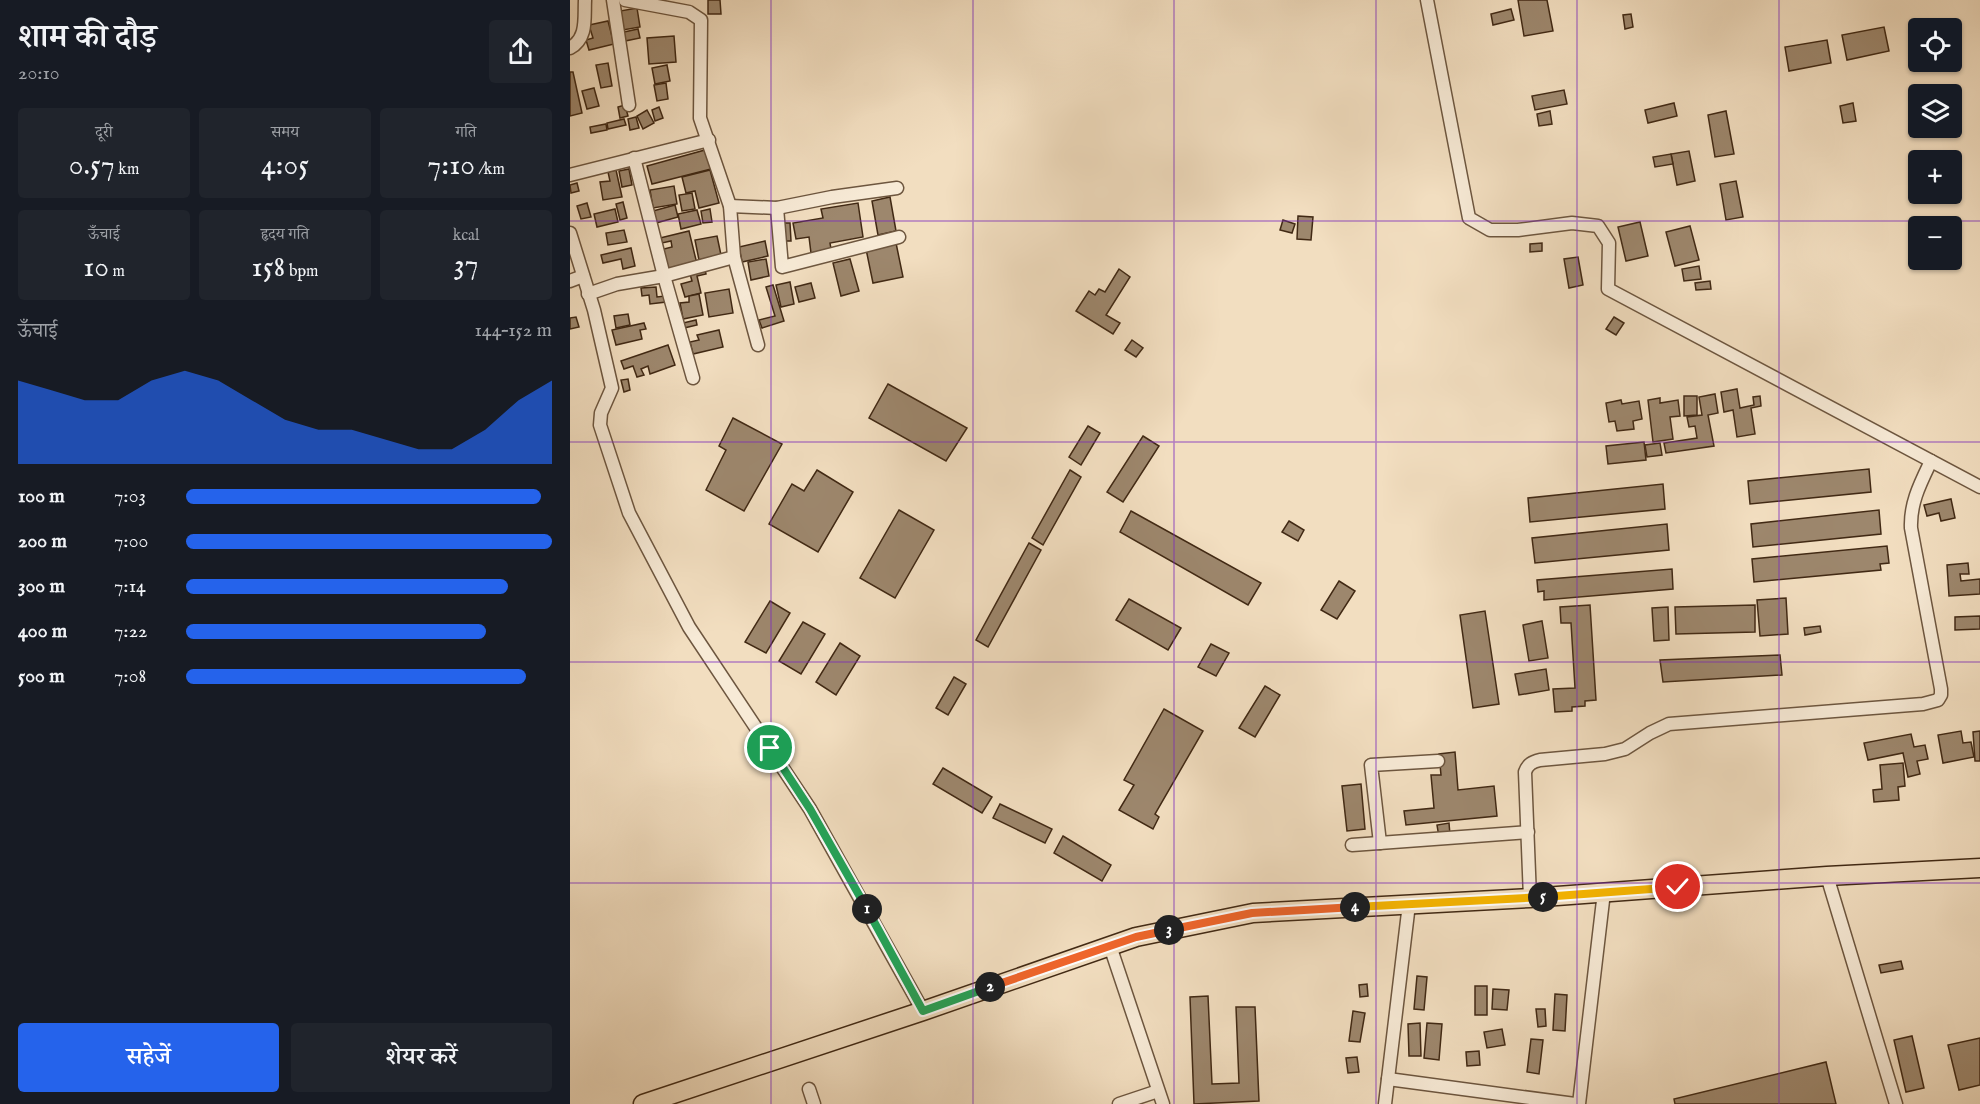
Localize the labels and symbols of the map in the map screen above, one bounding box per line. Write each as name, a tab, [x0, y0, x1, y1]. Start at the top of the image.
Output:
pin	[744, 722, 795, 773]
pin	[1652, 861, 1703, 912]
pin: 5	[1528, 882, 1558, 912]
pin: 4	[1340, 892, 1370, 922]
pin: 1	[852, 894, 882, 924]
pin: 3	[1154, 915, 1184, 945]
pin: 2	[975, 972, 1005, 1002]

